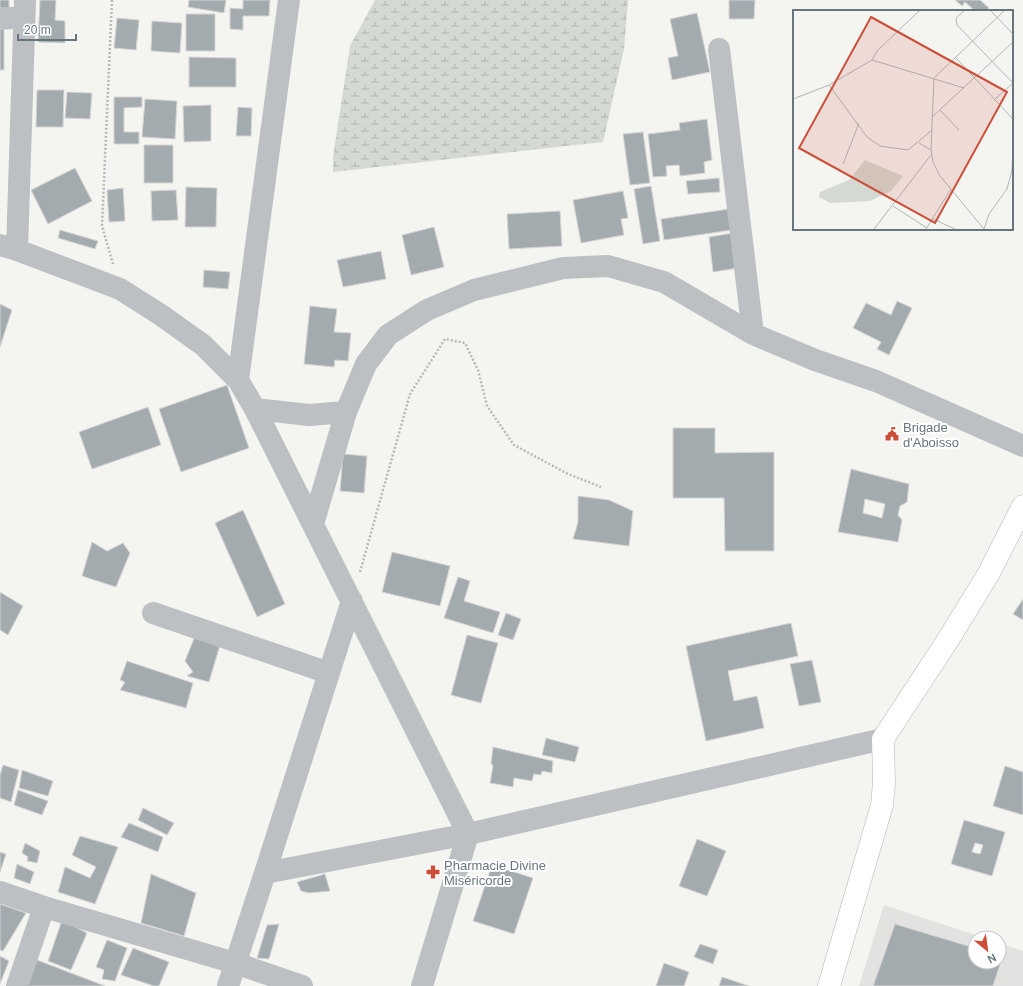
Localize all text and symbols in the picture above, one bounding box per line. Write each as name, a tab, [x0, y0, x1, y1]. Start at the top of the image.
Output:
inset map	[793, 10, 1013, 230]
scale bar	[18, 16, 76, 42]
text: 20 m	[24, 23, 51, 37]
place label: Brigade d'Aboisso	[903, 420, 959, 450]
public building icon: Brigade d'Aboisso	[884, 426, 900, 442]
place label: Pharmacie Divine Miséricorde	[444, 858, 546, 888]
pharmacy icon: Pharmacie Divine Miséricorde	[425, 864, 441, 880]
north arrow	[967, 930, 1007, 970]
text: N	[985, 952, 998, 966]

